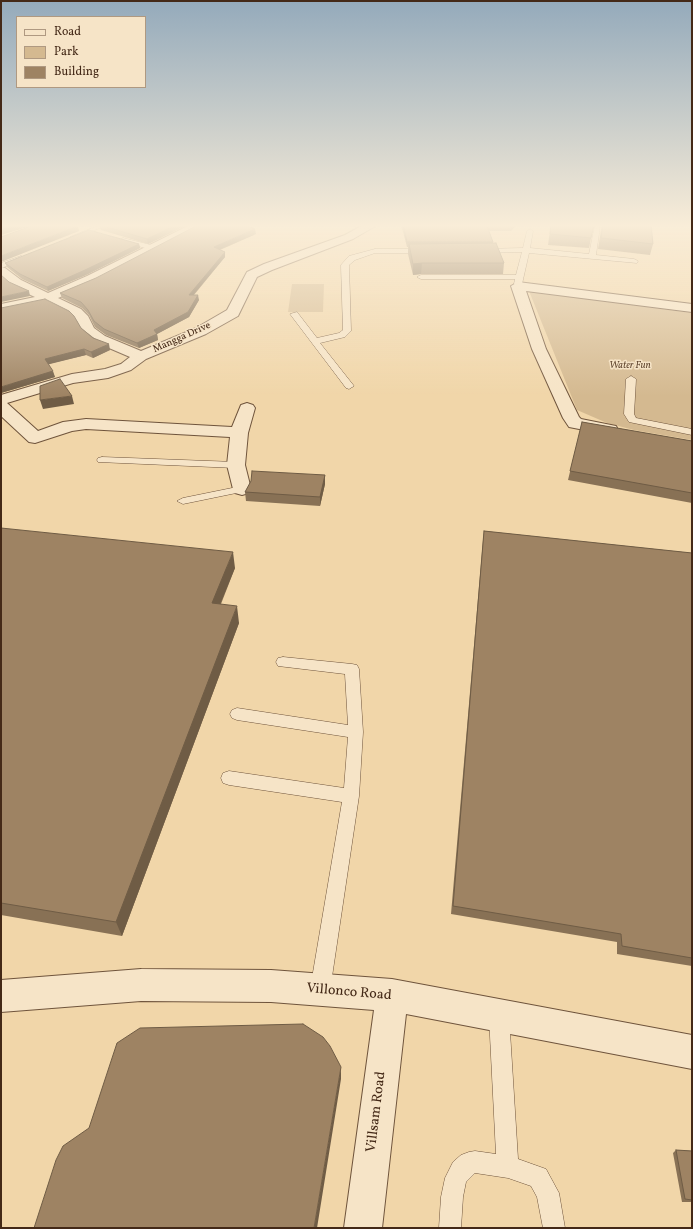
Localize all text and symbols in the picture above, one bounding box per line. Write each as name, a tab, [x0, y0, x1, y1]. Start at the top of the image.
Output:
legend	[16, 16, 146, 88]
text: Road	[54, 24, 81, 40]
text: Park	[54, 44, 79, 60]
text: Building	[54, 64, 99, 80]
street label: Mangga Drive	[151, 320, 213, 356]
park label: Water Fun	[609, 360, 651, 372]
street label: Villonco Road	[306, 981, 392, 1005]
street label: Villsam Road	[364, 1071, 390, 1153]

